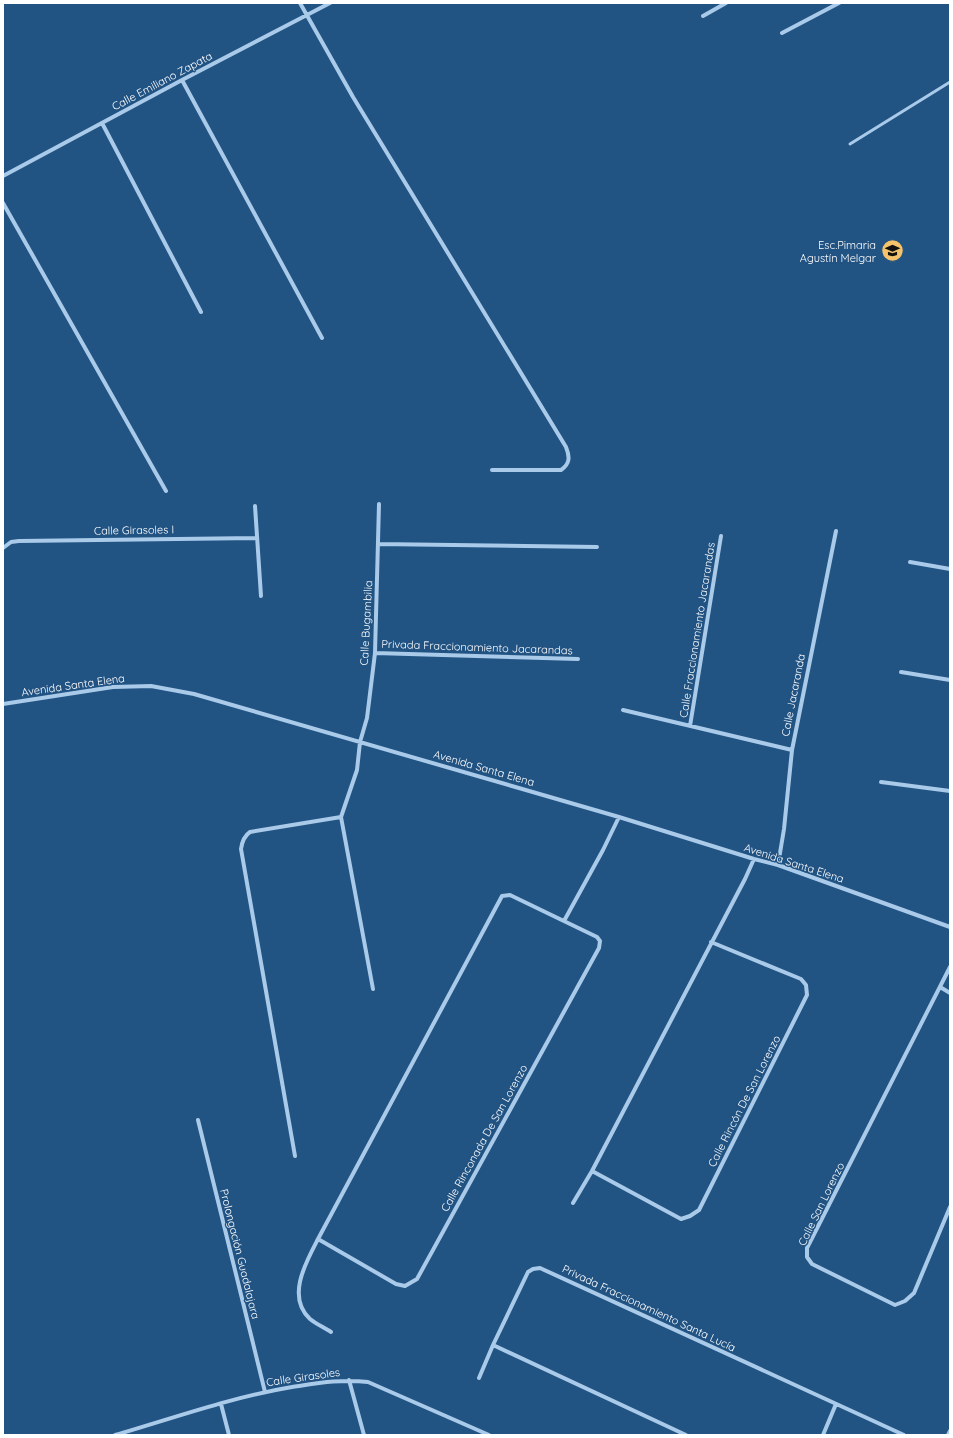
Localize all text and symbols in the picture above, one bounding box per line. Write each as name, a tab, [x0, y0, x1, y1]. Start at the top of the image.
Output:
street label: Calle Emiliano Zapata	[109, 49, 215, 113]
place label: Esc.Pimaria Agustín Melgar	[800, 238, 877, 265]
school or university icon: Esc.Pimaria Agustín Melgar	[879, 238, 905, 264]
street label: Calle Girasoles I	[94, 522, 174, 538]
street label: Calle Fraccionamiento Jacarandas	[676, 541, 718, 719]
street label: Calle Bugambilia	[357, 580, 375, 666]
street label: Privada Fraccionamiento Jacarandas	[381, 637, 573, 657]
street label: Calle Jacaranda	[778, 653, 808, 737]
street label: Avenida Santa Elena	[20, 671, 126, 699]
street label: Avenida Santa Elena	[432, 747, 536, 789]
street label: Avenida Santa Elena	[742, 840, 846, 886]
street label: Calle Rincón De San Lorenzo	[705, 1032, 784, 1169]
street label: Calle Rinconada De San Lorenzo	[438, 1062, 531, 1214]
street label: Calle San Lorenzo	[795, 1160, 847, 1248]
street label: Prolongación Guadalajara	[217, 1187, 263, 1321]
street label: Privada Fraccionamiento Santa Lucía	[560, 1262, 738, 1354]
street label: Calle Girasoles	[265, 1365, 341, 1389]

